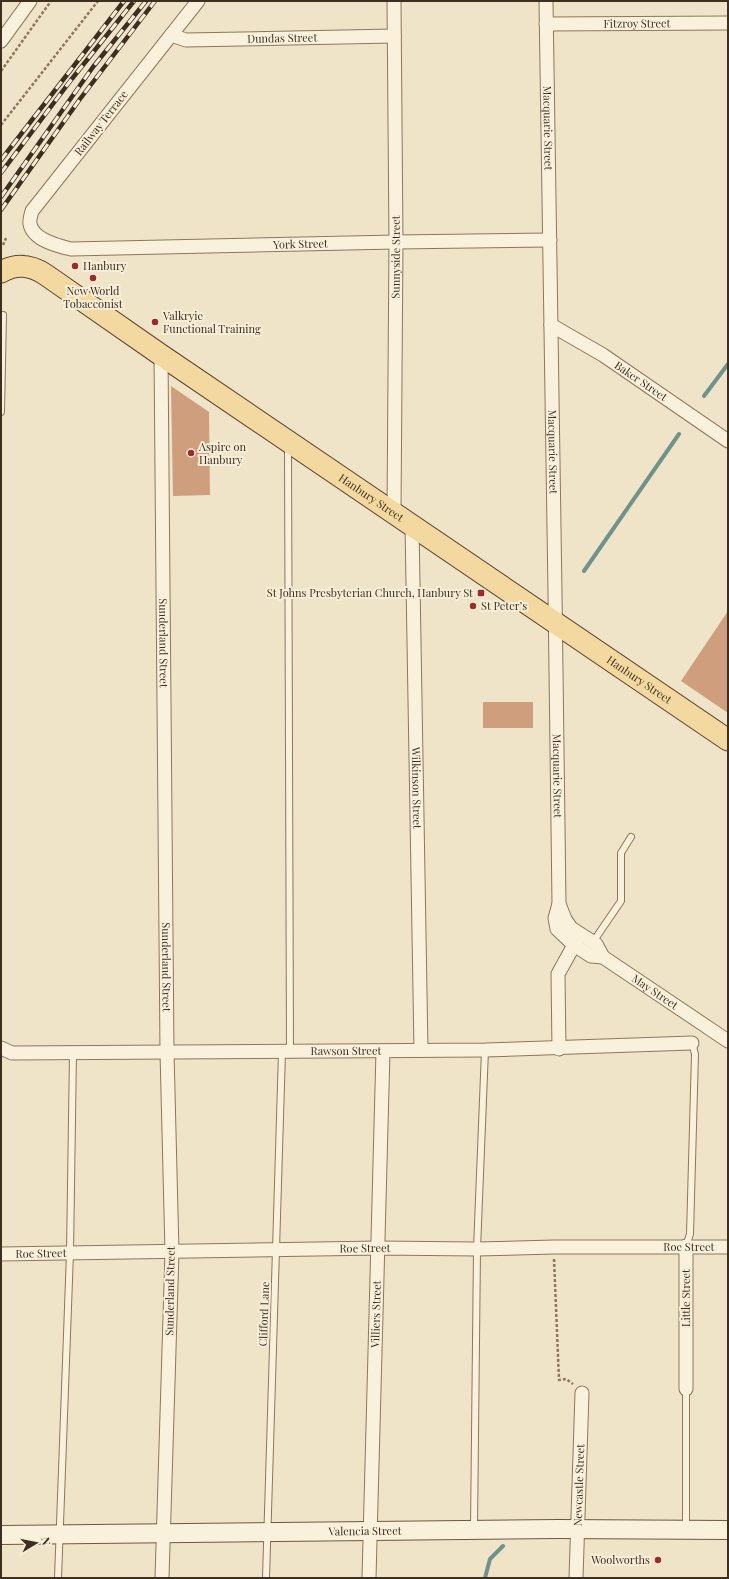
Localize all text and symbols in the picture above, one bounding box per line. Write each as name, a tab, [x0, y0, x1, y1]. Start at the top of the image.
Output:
street label: Fitzroy Street	[604, 15, 671, 31]
street label: Dundas Street	[247, 29, 317, 46]
street label: Macquarie Street	[540, 86, 557, 170]
street label: Railway Terrace	[70, 87, 131, 158]
street label: Sunnyside Street	[388, 215, 403, 299]
street label: York Street	[272, 235, 328, 252]
place label: Hanbury	[83, 258, 127, 273]
marker: Hanbury	[70, 261, 80, 271]
marker: New World Tobacconist	[88, 273, 98, 283]
place label: New World Tobacconist	[63, 283, 123, 311]
place label: Valkryie Functional Training	[162, 308, 261, 336]
marker: Valkryie Functional Training	[150, 317, 160, 327]
street label: Baker Street	[612, 357, 670, 404]
street label: Macquarie Street	[545, 410, 561, 494]
place label: Aspire on Hanbury	[198, 439, 246, 467]
marker: Aspire on Hanbury	[186, 448, 196, 458]
street label: Hanbury Street	[336, 470, 407, 525]
place label: St Johns Presbyterian Church, Hanbury St	[267, 585, 473, 600]
marker: St Johns Presbyterian Church, Hanbury St	[476, 588, 486, 598]
street label: Sunderland Street	[156, 598, 172, 688]
place label: St Peter’s	[481, 598, 527, 613]
marker: St Peter’s	[468, 601, 478, 611]
street label: Hanbury Street	[604, 652, 675, 707]
street label: Macquarie Street	[550, 734, 566, 818]
street label: Wilkinson Street	[409, 746, 425, 829]
street label: Sunderland Street	[159, 922, 175, 1012]
street label: May Street	[629, 971, 681, 1012]
street label: Rawson Street	[310, 1043, 381, 1058]
street label: Roe Street	[663, 1239, 715, 1254]
street label: Roe Street	[339, 1240, 391, 1256]
street label: Roe Street	[15, 1245, 67, 1261]
street label: Sunderland Street	[161, 1246, 178, 1336]
street label: Little Street	[678, 1269, 693, 1327]
street label: Villiers Street	[367, 1280, 384, 1349]
street label: Clifford Lane	[255, 1281, 272, 1347]
street label: Newcastle Street	[570, 1444, 587, 1526]
north arrow	[16, 1523, 56, 1563]
street label: Valencia Street	[327, 1523, 402, 1538]
text: N	[38, 1536, 54, 1546]
place label: Woolworths	[590, 1552, 650, 1567]
marker: Woolworths	[653, 1555, 663, 1565]

